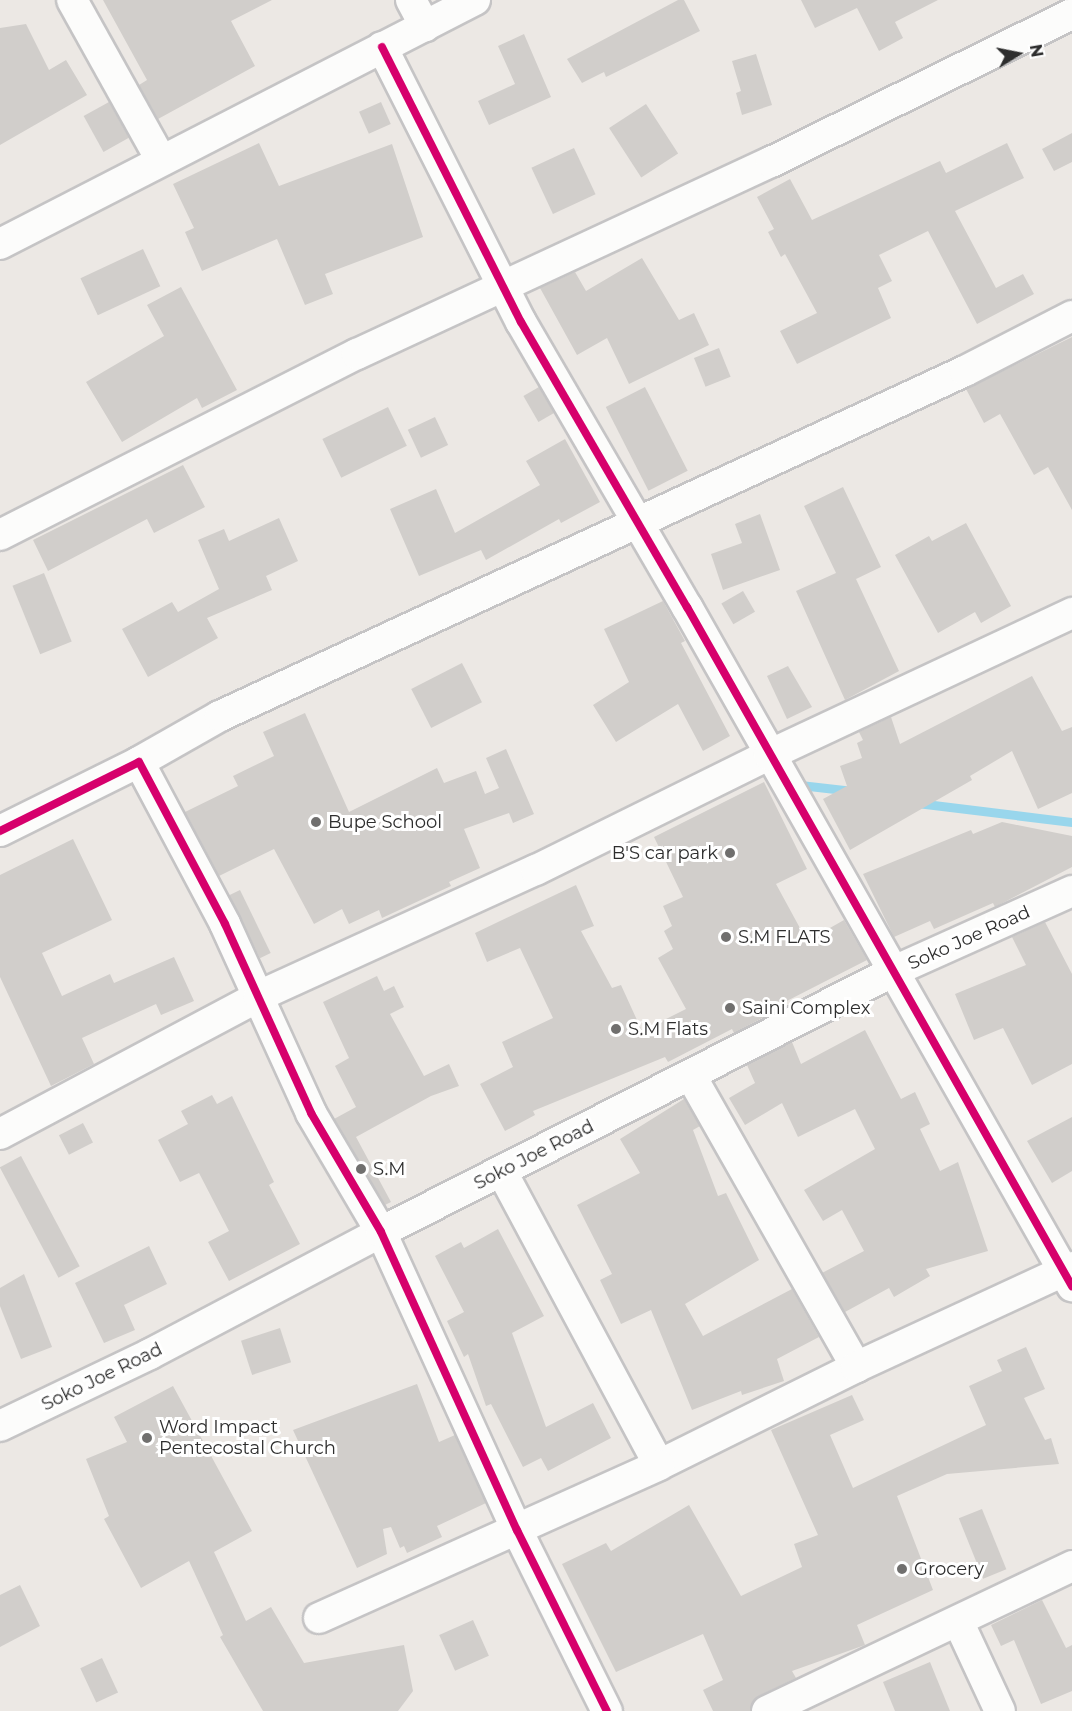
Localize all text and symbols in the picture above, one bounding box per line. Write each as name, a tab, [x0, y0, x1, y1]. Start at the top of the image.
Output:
north arrow	[988, 24, 1048, 84]
text: N	[1026, 43, 1047, 59]
place label: Bupe School	[328, 811, 442, 833]
marker: Bupe School	[309, 815, 323, 829]
place label: B'S car park	[612, 842, 718, 864]
marker: B'S car park	[723, 846, 737, 860]
street label: Soko Joe Road	[904, 901, 1034, 975]
place label: S.M FLATS	[738, 926, 831, 948]
marker: S.M FLATS	[719, 930, 733, 944]
place label: Saini Complex	[742, 997, 870, 1019]
marker: Saini Complex	[723, 1001, 737, 1015]
place label: S.M Flats	[628, 1018, 708, 1040]
marker: S.M Flats	[609, 1022, 623, 1036]
street label: Soko Joe Road	[470, 1115, 598, 1195]
place label: S.M	[373, 1158, 405, 1180]
marker: S.M	[354, 1162, 368, 1176]
street label: Soko Joe Road	[38, 1338, 166, 1416]
place label: Word Impact Pentecostal Church	[159, 1417, 336, 1460]
marker: Word Impact Pentecostal Church	[140, 1431, 154, 1445]
place label: Grocery	[914, 1558, 984, 1580]
marker: Grocery	[895, 1562, 909, 1576]

